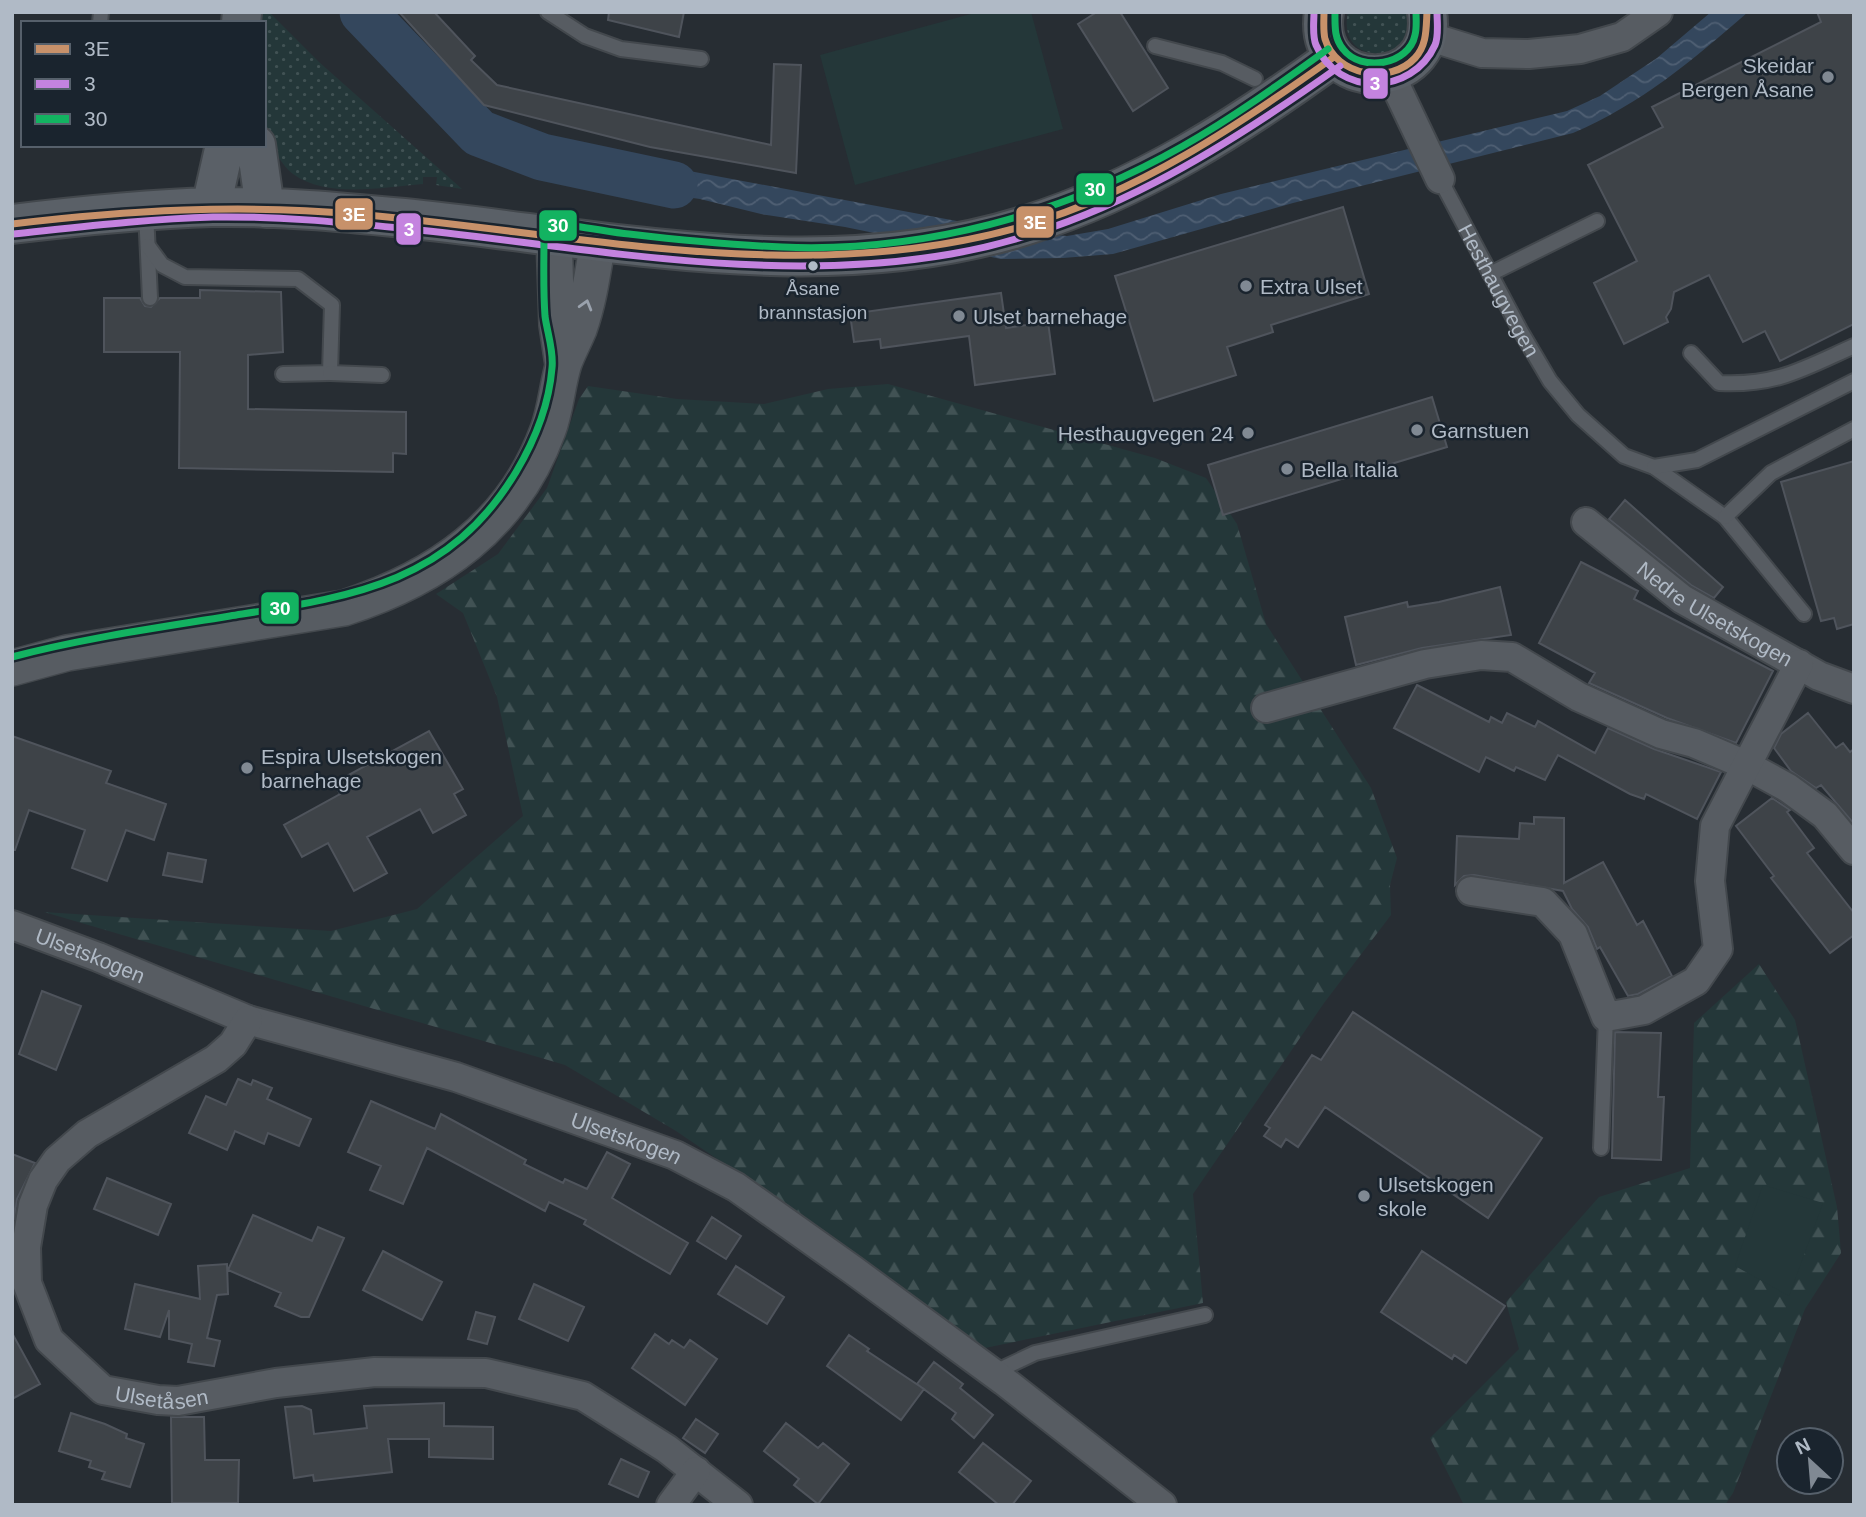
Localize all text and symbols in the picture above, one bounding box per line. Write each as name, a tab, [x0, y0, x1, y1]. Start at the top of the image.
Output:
legend	[21, 21, 266, 147]
text: 3E	[84, 37, 110, 60]
place label: Skeidar Bergen Åsane	[1681, 54, 1814, 101]
line badge: 3	[1362, 67, 1389, 100]
marker: Skeidar Bergen Åsane	[1820, 69, 1836, 85]
text: 3	[84, 72, 96, 95]
text: 3	[1370, 73, 1380, 94]
text: 30	[84, 107, 107, 130]
line badge: 30	[1075, 172, 1115, 206]
text: 30	[1084, 179, 1106, 200]
line badge: 3E	[334, 197, 374, 231]
text: 3E	[342, 204, 366, 225]
line badge: 3E	[1015, 205, 1055, 239]
line badge: 30	[538, 209, 578, 242]
line badge: 3	[395, 212, 422, 246]
text: 3E	[1023, 212, 1047, 233]
text: 30	[547, 215, 569, 236]
text: 3	[404, 219, 414, 240]
street label: Hesthaugvegen	[1454, 220, 1544, 361]
marker: Åsane brannstasjon	[806, 259, 820, 273]
place label: Extra Ulset	[1260, 275, 1363, 298]
place label: Åsane brannstasjon	[759, 278, 867, 323]
marker: Extra Ulset	[1238, 278, 1254, 294]
one-way arrow	[578, 299, 592, 311]
place label: Ulset barnehage	[973, 305, 1127, 328]
marker: Ulset barnehage	[951, 308, 967, 324]
place label: Garnstuen	[1431, 419, 1529, 442]
place label: Hesthaugvegen 24	[1058, 422, 1234, 445]
marker: Garnstuen	[1409, 422, 1425, 438]
marker: Hesthaugvegen 24	[1240, 425, 1256, 441]
place label: Bella Italia	[1301, 458, 1398, 481]
marker: Bella Italia	[1279, 461, 1295, 477]
street label: Nedre Ulsetskogen	[1633, 557, 1797, 670]
line badge: 30	[260, 591, 300, 625]
text: 30	[269, 598, 291, 619]
place label: Espira Ulsetskogen barnehage	[261, 745, 442, 792]
marker: Espira Ulsetskogen barnehage	[239, 760, 255, 776]
street label: Ulsetskogen	[33, 923, 149, 987]
street label: Ulsetskogen	[568, 1107, 686, 1168]
place label: Ulsetskogen skole	[1378, 1173, 1494, 1220]
marker: Ulsetskogen skole	[1356, 1188, 1372, 1204]
street label: Ulsetåsen	[114, 1381, 210, 1413]
north arrow	[1775, 1426, 1845, 1496]
text: N	[1792, 1434, 1814, 1459]

